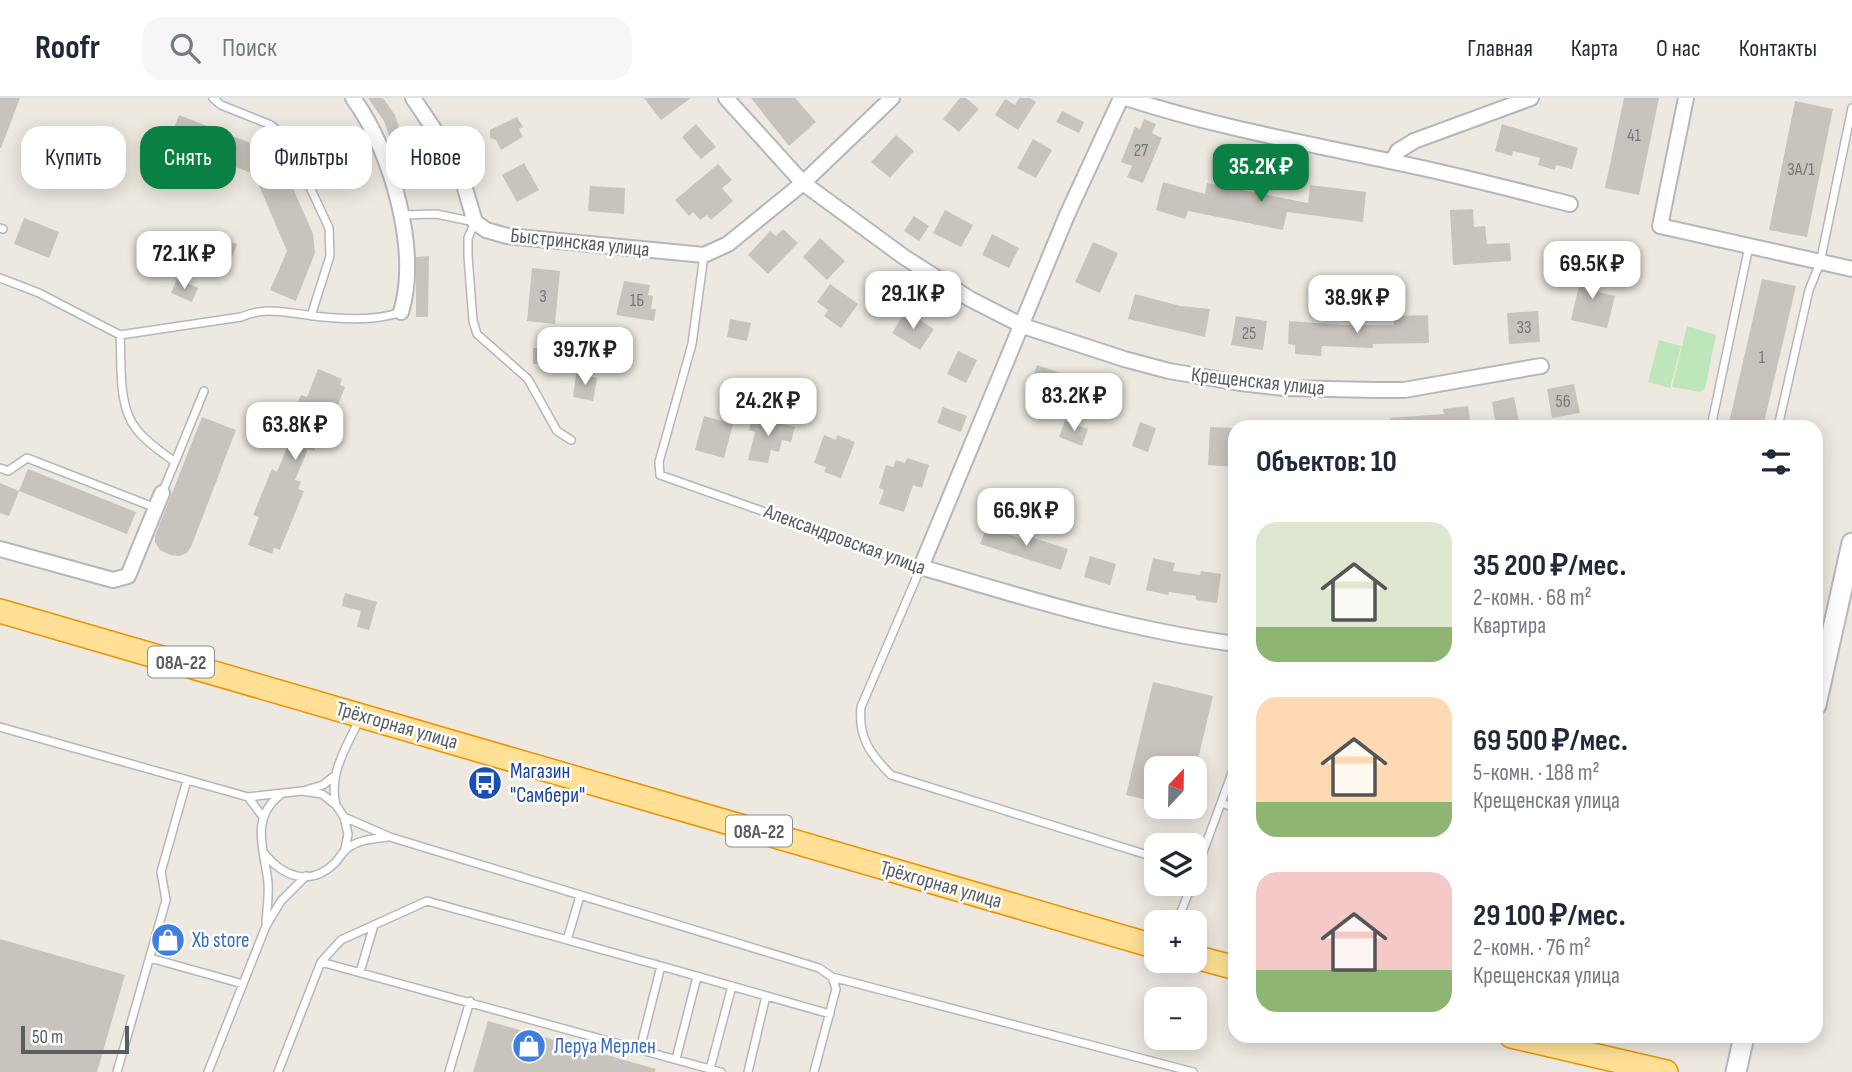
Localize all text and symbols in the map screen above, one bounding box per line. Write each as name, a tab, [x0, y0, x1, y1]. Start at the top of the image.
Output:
search box	[142, 17, 632, 80]
text: Roofr	[35, 28, 100, 68]
icon: search	[166, 29, 204, 67]
text: Поиск	[222, 33, 277, 64]
text: Главная	[1467, 34, 1533, 63]
text: Карта	[1571, 34, 1618, 63]
text: О нас	[1656, 34, 1701, 63]
text: Контакты	[1739, 34, 1817, 63]
house number: 41	[1627, 125, 1642, 146]
chip: Купить	[21, 126, 126, 189]
chip: Снять	[140, 126, 236, 189]
chip: Фильтры	[250, 126, 372, 189]
chip: Новое	[386, 126, 485, 189]
house number: 27	[1134, 140, 1149, 161]
pin: 35.2K ₽	[1196, 144, 1326, 204]
text: 35.2K ₽	[1229, 153, 1293, 181]
house number: 3А/1	[1787, 159, 1815, 180]
street label: Быстринская улица	[509, 223, 651, 262]
pin: 72.1K ₽	[119, 232, 249, 291]
text: 72.1K ₽	[152, 240, 216, 268]
pin: 69.5K ₽	[1527, 242, 1657, 301]
text: 69.5K ₽	[1560, 250, 1624, 278]
pin: 29.1K ₽	[848, 272, 978, 331]
pin: 38.9K ₽	[1292, 275, 1422, 335]
text: 29.1K ₽	[881, 280, 945, 308]
text: 38.9K ₽	[1324, 284, 1390, 312]
house number: 3	[539, 286, 547, 307]
house number: 1Б	[630, 290, 644, 311]
house number: 33	[1516, 317, 1532, 338]
house number: 25	[1242, 323, 1256, 344]
pin: 39.7K ₽	[520, 328, 650, 387]
text: 39.7K ₽	[553, 336, 617, 364]
house number: 1	[1759, 347, 1766, 368]
street label: Крещенская улица	[1190, 362, 1326, 401]
pin: 83.2K ₽	[1009, 374, 1139, 433]
pin: 24.2K ₽	[703, 378, 833, 438]
text: 83.2K ₽	[1041, 382, 1107, 410]
text: 24.2K ₽	[736, 387, 800, 415]
house number: 56	[1555, 391, 1571, 412]
pin: 63.8K ₽	[230, 402, 360, 462]
text: 63.8K ₽	[262, 411, 328, 439]
icon: filters	[1757, 443, 1795, 481]
text: Объектов: 10	[1256, 444, 1397, 480]
pin: 66.9K ₽	[961, 489, 1091, 548]
text: 66.9K ₽	[993, 497, 1059, 525]
street label: Александровская улица	[760, 498, 929, 580]
text: 35 200 ₽/мес.	[1473, 548, 1626, 584]
icon: home	[1312, 550, 1396, 634]
text: 2-комн. · 68 m²	[1473, 584, 1592, 612]
text: Квартира	[1473, 612, 1546, 640]
road number: 08А-22	[148, 646, 214, 678]
street label: Трёхгорная улица	[333, 696, 461, 755]
text: 69 500 ₽/мес.	[1473, 723, 1628, 759]
icon: home	[1312, 725, 1396, 809]
north arrow	[1144, 756, 1208, 819]
map controls	[1144, 756, 1207, 1050]
place label: Магазин "Самбери"	[510, 759, 585, 808]
text: 5-комн. · 188 m²	[1473, 759, 1600, 787]
bus stop icon: Магазин "Самбери"	[466, 764, 504, 802]
text: Крещенская улица	[1473, 787, 1620, 815]
road number: 08А-22	[726, 816, 792, 846]
button: layers	[1144, 833, 1207, 896]
street label: Трёхгорная улица	[877, 855, 1005, 914]
text: 29 100 ₽/мес.	[1473, 898, 1626, 934]
icon: home	[1312, 900, 1396, 984]
button: +	[1144, 910, 1207, 973]
shop icon: Xb store	[149, 921, 187, 959]
place label: Xb store	[191, 928, 250, 953]
text: 2-комн. · 76 m²	[1473, 934, 1591, 962]
text: Крещенская улица	[1473, 962, 1620, 990]
button: −	[1144, 987, 1207, 1050]
scale bar	[21, 1023, 130, 1055]
text: 50 m	[32, 1026, 63, 1049]
shop icon: Леруа Мерлен	[510, 1027, 548, 1065]
place label: Леруа Мерлен	[554, 1034, 656, 1059]

